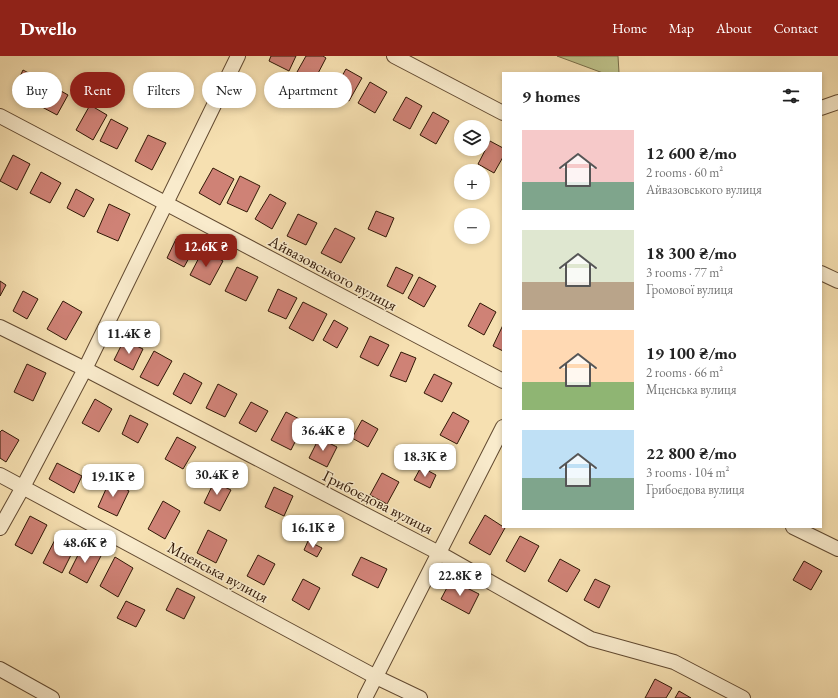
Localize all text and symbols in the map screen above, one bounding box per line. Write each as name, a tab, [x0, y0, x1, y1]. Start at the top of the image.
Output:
text: Dwello	[20, 16, 77, 41]
text: Home	[612, 19, 647, 37]
text: Map	[669, 19, 694, 37]
text: About	[716, 19, 752, 37]
text: Contact	[774, 19, 818, 37]
chip: Buy	[12, 72, 62, 108]
chip: Rent	[70, 72, 125, 108]
chip: Filters	[133, 72, 194, 108]
chip: New	[202, 72, 256, 108]
chip: Apartment	[264, 72, 352, 108]
text: 9 homes	[522, 85, 580, 107]
icon: filters	[780, 85, 802, 107]
map controls	[454, 120, 490, 244]
button: layers	[454, 120, 490, 156]
text: 12 600 ₴/mo	[646, 142, 737, 164]
icon: home	[554, 146, 602, 194]
button: +	[454, 164, 490, 200]
text: 2 rooms · 60 m²	[646, 164, 723, 181]
text: Айвазовського вулиця	[646, 181, 762, 198]
button: −	[454, 208, 490, 244]
street label: Айвазовського вулиця	[264, 230, 401, 316]
pin: 12.6K ₴	[169, 234, 243, 268]
text: 12.6K ₴	[184, 238, 228, 255]
text: 18 300 ₴/mo	[646, 242, 737, 264]
icon: home	[554, 246, 602, 294]
text: 3 rooms · 77 m²	[646, 264, 723, 281]
text: Громової вулиця	[646, 281, 733, 298]
pin: 11.4K ₴	[92, 321, 166, 355]
text: 11.4K ₴	[107, 325, 151, 342]
text: 19 100 ₴/mo	[646, 342, 737, 364]
icon: home	[554, 346, 602, 394]
text: 2 rooms · 66 m²	[646, 364, 723, 381]
text: Мценська вулиця	[646, 381, 737, 398]
pin: 36.4K ₴	[286, 418, 360, 452]
text: 36.4K ₴	[301, 422, 345, 439]
text: 22 800 ₴/mo	[646, 442, 737, 464]
pin: 18.3K ₴	[388, 444, 462, 478]
icon: home	[554, 446, 602, 494]
text: 18.3K ₴	[403, 448, 447, 465]
pin: 30.4K ₴	[180, 462, 254, 496]
pin: 19.1K ₴	[76, 464, 150, 498]
text: 3 rooms · 104 m²	[646, 464, 730, 481]
street label: Грибоєдова вулиця	[319, 465, 437, 539]
text: 30.4K ₴	[195, 466, 239, 483]
text: 19.1K ₴	[91, 468, 135, 485]
text: Грибоєдова вулиця	[646, 481, 745, 498]
pin: 16.1K ₴	[276, 515, 350, 549]
text: 16.1K ₴	[291, 519, 335, 536]
pin: 48.6K ₴	[48, 530, 122, 564]
text: 48.6K ₴	[63, 534, 107, 551]
street label: Мценська вулиця	[164, 537, 272, 607]
pin: 22.8K ₴	[423, 563, 497, 597]
text: 22.8K ₴	[438, 567, 482, 584]

